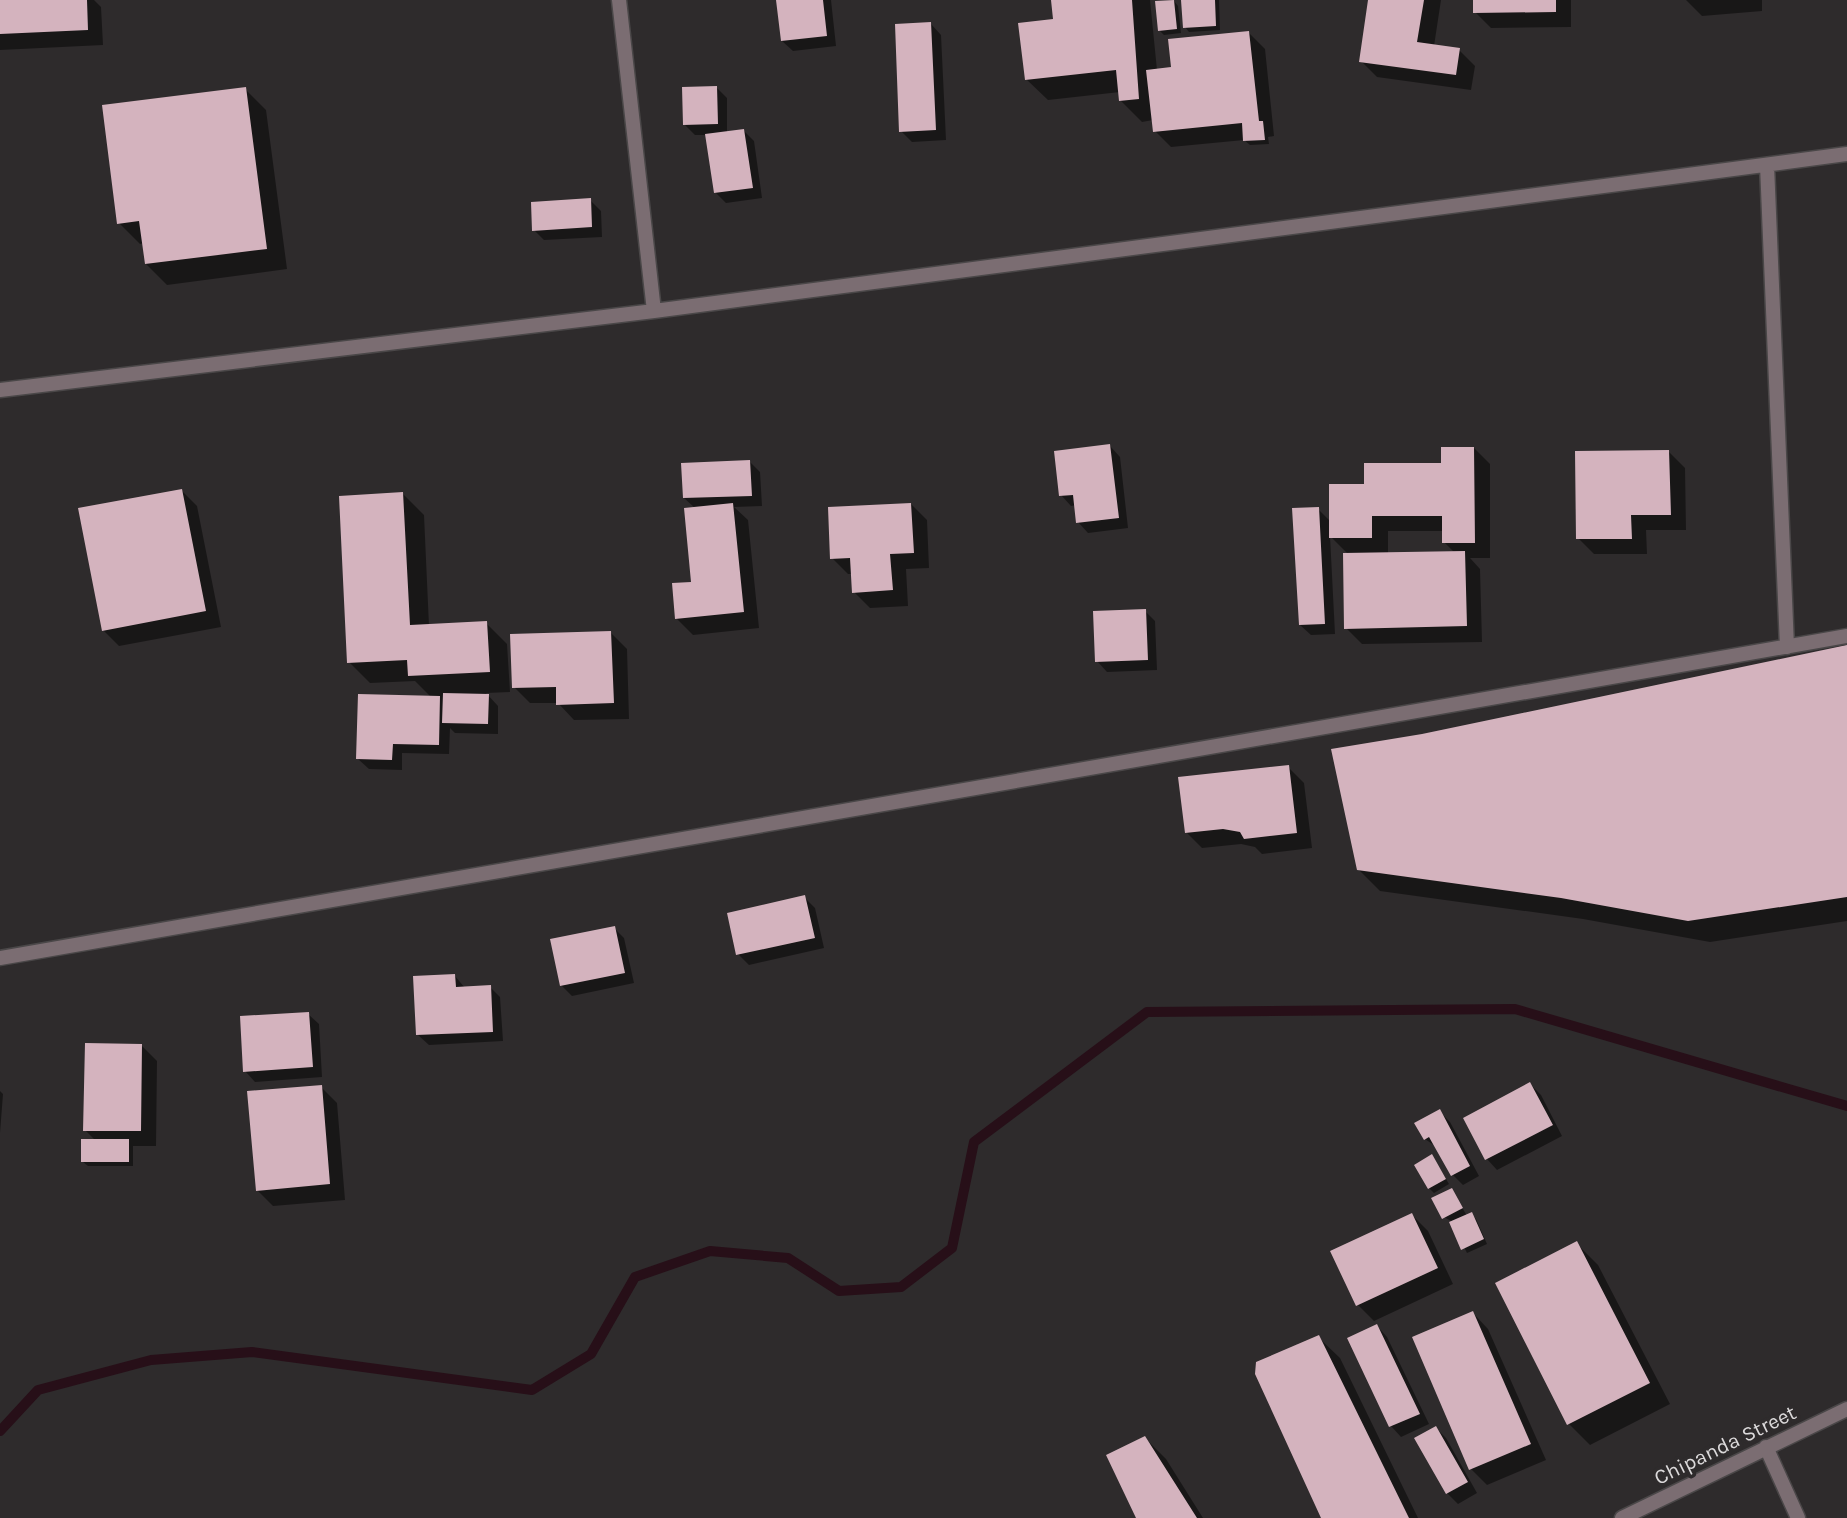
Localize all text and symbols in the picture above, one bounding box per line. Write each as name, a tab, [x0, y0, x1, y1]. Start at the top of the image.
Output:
street label: Chipanda Street	[1650, 1400, 1800, 1490]

